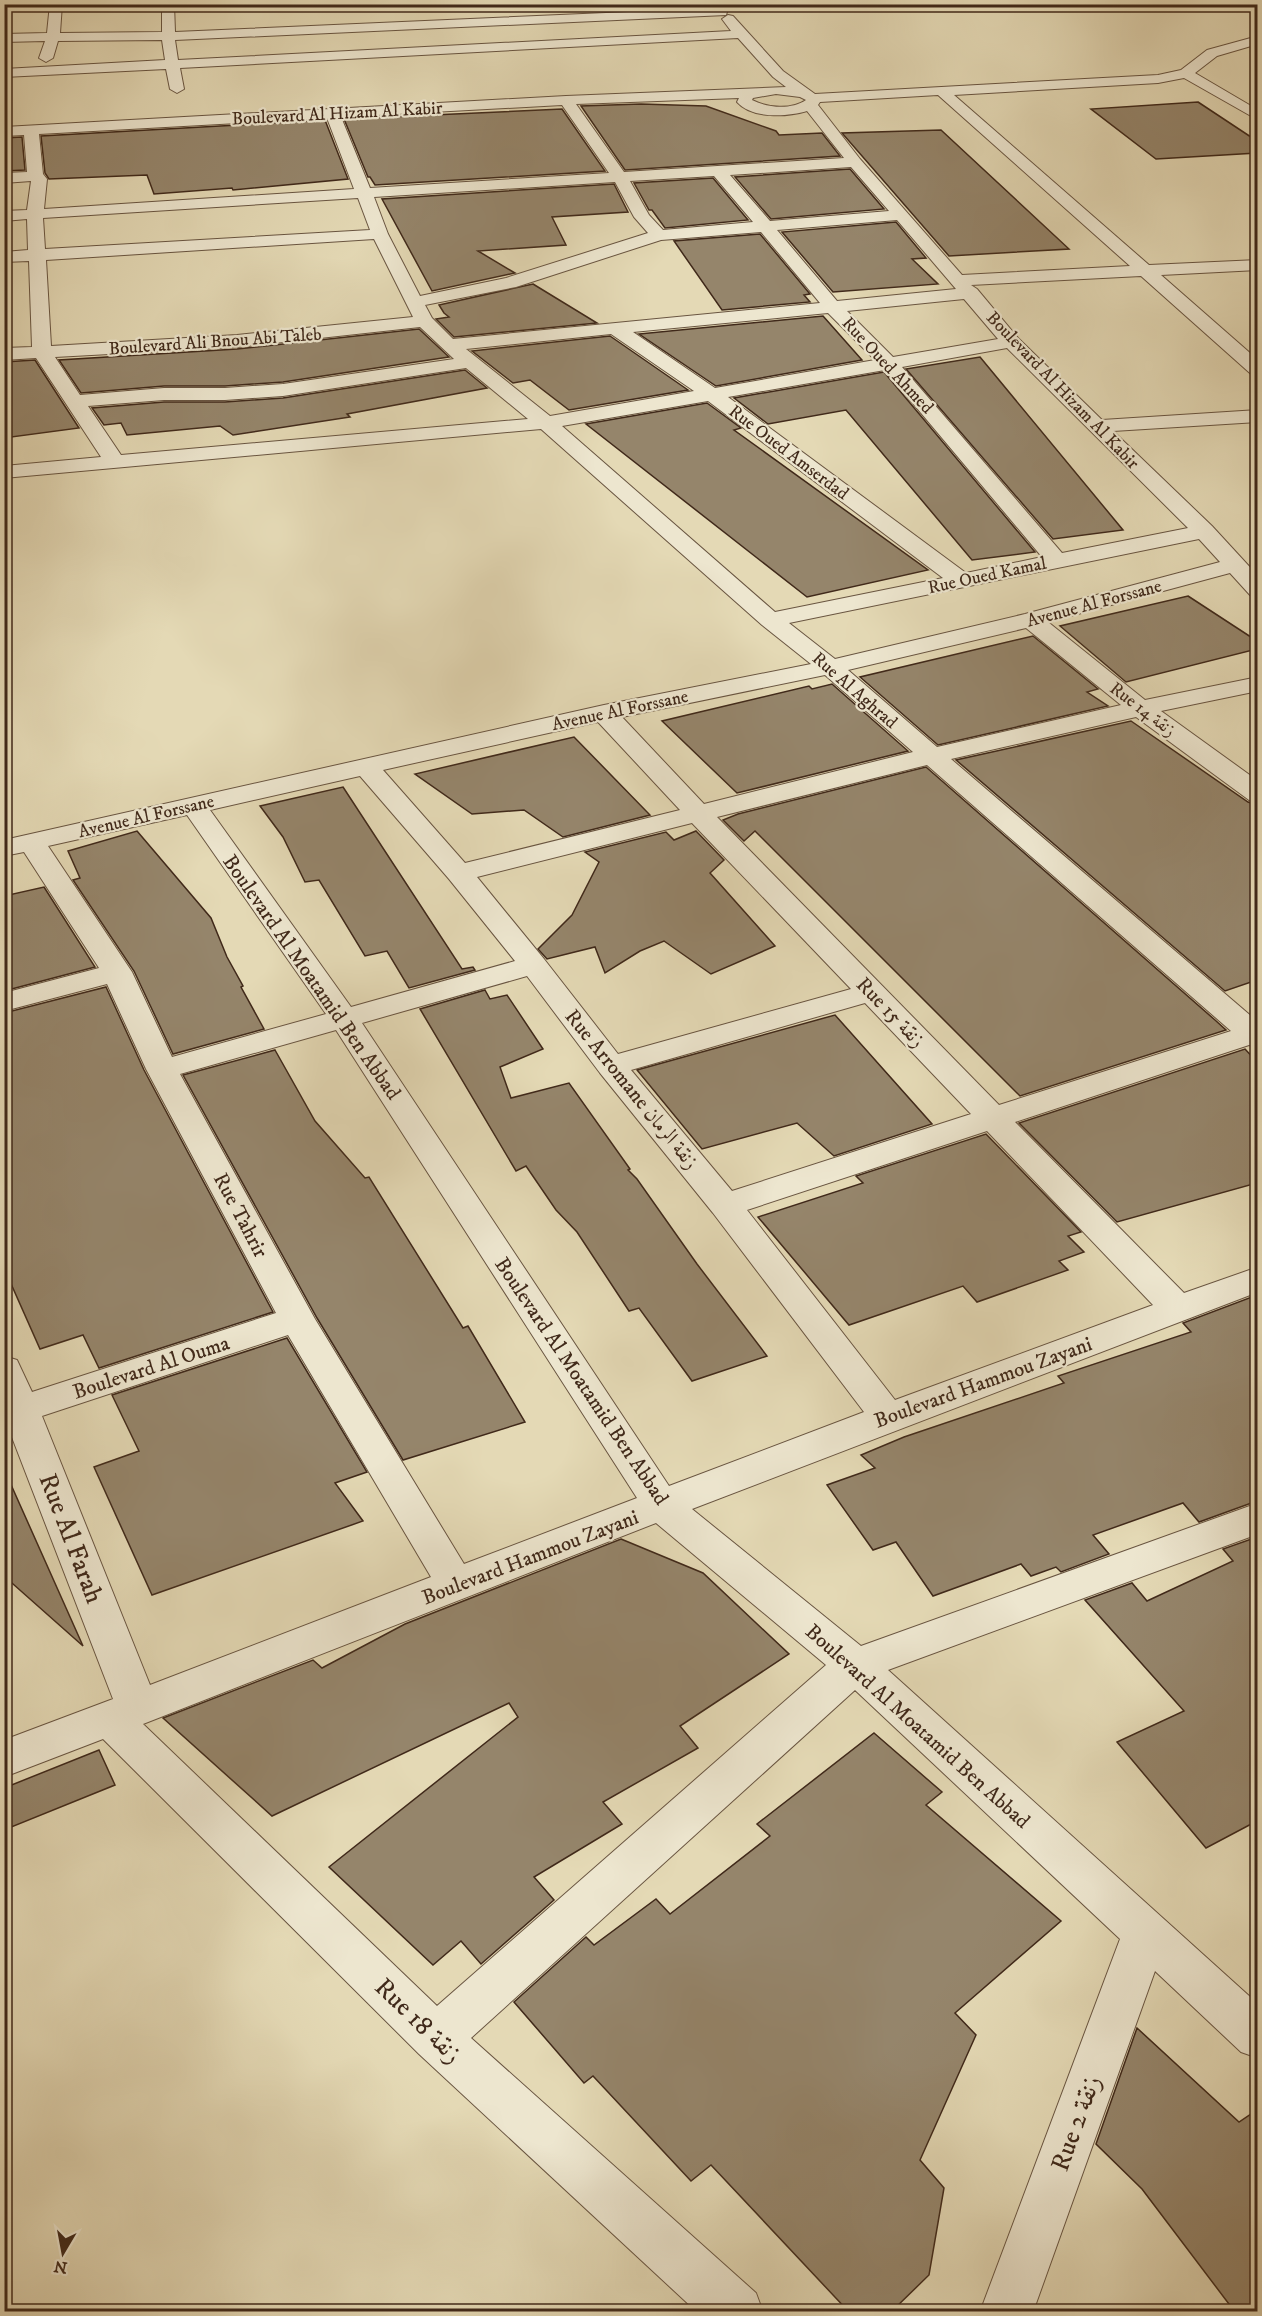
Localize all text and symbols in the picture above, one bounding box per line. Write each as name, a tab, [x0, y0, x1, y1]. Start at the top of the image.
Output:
street label: Boulevard Al Hizam Al Kabir	[231, 97, 443, 130]
street label: Boulevard Al Hizam Al Kabir	[981, 307, 1144, 474]
street label: Rue Oued Ahmed	[837, 313, 938, 419]
street label: Boulevard Ali Bnou Abi Taleb	[108, 324, 322, 360]
street label: Rue Oued Amserdad	[724, 401, 853, 505]
street label: Rue Oued Kamal	[926, 553, 1049, 599]
street label: Avenue Al Forssane	[1024, 575, 1164, 633]
street label: Rue Al Aghrad	[807, 648, 901, 734]
street label: Rue 14 زنقة	[1105, 678, 1180, 742]
street label: Avenue Al Forssane	[550, 686, 690, 736]
street label: Avenue Al Forssane	[76, 791, 216, 843]
street label: Boulevard Al Moatamid Ben Abbad	[216, 850, 406, 1106]
street label: Rue 15 زنقة	[850, 972, 930, 1053]
street label: Rue Arromane زنقة الرمان	[559, 1004, 704, 1175]
street label: Rue Tahrir	[207, 1169, 273, 1262]
street label: Boulevard Al Moatamid Ben Abbad	[488, 1253, 674, 1511]
street label: Boulevard Al Ouma	[70, 1330, 233, 1406]
street label: Boulevard Hammou Zayani	[871, 1331, 1096, 1434]
street label: Rue Al Farah	[31, 1469, 111, 1609]
street label: Boulevard Hammou Zayani	[418, 1505, 642, 1611]
street label: Boulevard Al Moatamid Ben Abbad	[800, 1619, 1035, 1835]
street label: Rue 18 زنقة	[367, 1971, 469, 2071]
street label: Rue 2 زنقة	[1044, 2071, 1109, 2176]
north arrow	[33, 2223, 93, 2283]
text: N	[52, 2256, 69, 2278]

